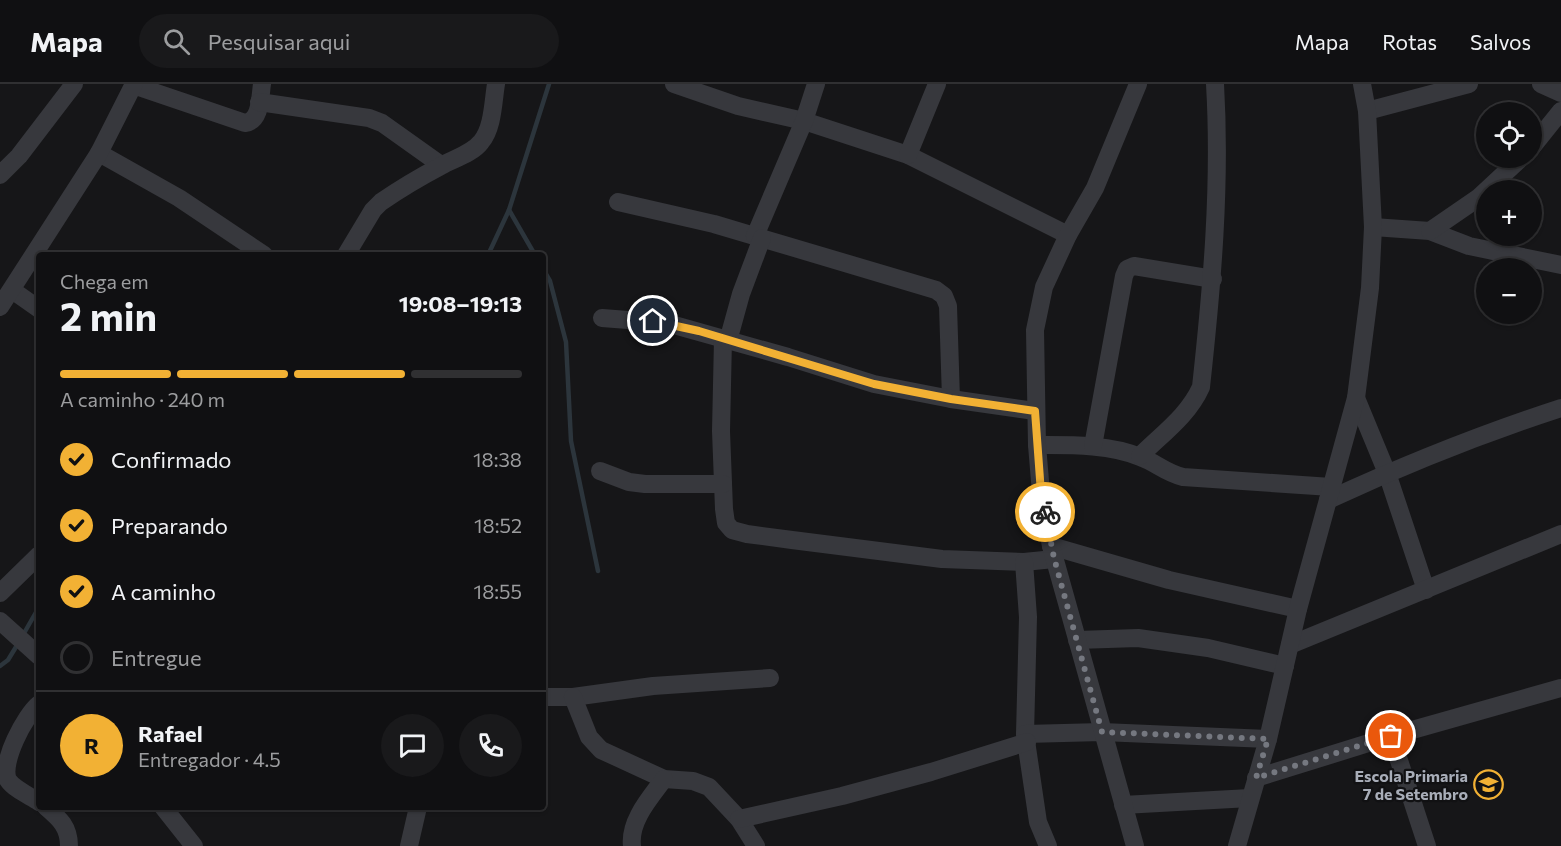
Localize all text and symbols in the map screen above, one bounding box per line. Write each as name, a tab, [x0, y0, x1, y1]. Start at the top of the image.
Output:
search box	[139, 14, 559, 68]
text: Mapa	[30, 24, 103, 58]
icon: search	[160, 25, 193, 58]
text: Pesquisar aqui	[208, 28, 350, 55]
text: Mapa	[1295, 29, 1349, 54]
text: Rotas	[1382, 29, 1437, 54]
text: Salvos	[1470, 29, 1531, 54]
map controls	[1476, 102, 1542, 324]
button: locate	[1476, 102, 1542, 168]
button: +	[1476, 180, 1542, 246]
button: −	[1476, 258, 1542, 324]
text: Chega em	[60, 269, 149, 293]
text: 19:08–19:13	[399, 290, 522, 317]
text: 2 min	[60, 291, 157, 339]
pin	[627, 295, 678, 346]
icon: home	[636, 304, 669, 337]
text: A caminho · 240 m	[60, 387, 225, 411]
icon: check	[60, 443, 93, 476]
text: Confirmado	[111, 446, 232, 473]
text: 18:38	[473, 447, 522, 471]
courier	[1015, 482, 1075, 542]
icon: bike	[1029, 496, 1062, 529]
icon: check	[60, 509, 93, 542]
text: Preparando	[111, 512, 228, 539]
text: 18:52	[474, 513, 522, 537]
icon: check	[60, 575, 93, 608]
text: A caminho	[111, 578, 216, 605]
text: 18:55	[474, 579, 522, 603]
text: Entregue	[111, 644, 202, 671]
pin	[1365, 710, 1416, 761]
button: chat	[381, 714, 444, 777]
button: phone	[459, 714, 522, 777]
icon: bag	[1374, 719, 1407, 752]
text: Rafael	[138, 720, 203, 747]
text: R	[84, 732, 99, 759]
text: Entregador · 4.5	[138, 747, 281, 771]
place label: Escola Primaria 7 de Setembro	[1355, 766, 1468, 803]
school or university icon: Escola Primaria 7 de Setembro	[1473, 769, 1505, 801]

